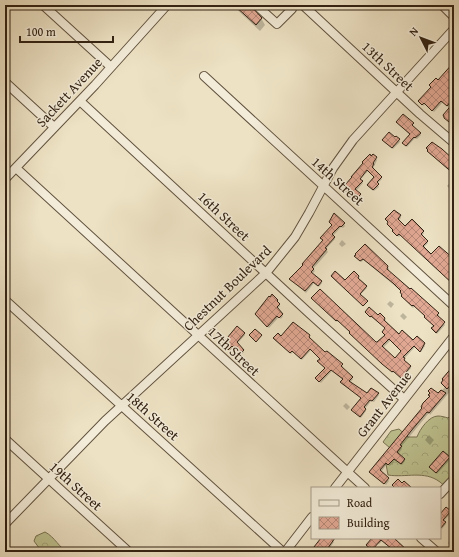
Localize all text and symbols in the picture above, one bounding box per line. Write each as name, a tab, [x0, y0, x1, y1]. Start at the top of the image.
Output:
scale bar	[20, 18, 113, 44]
north arrow	[401, 18, 441, 58]
text: 100 m	[26, 23, 56, 40]
text: N	[405, 23, 422, 39]
street label: 13th Street	[357, 37, 419, 95]
street label: Sackett Avenue	[31, 52, 107, 131]
street label: 14th Street	[307, 152, 369, 210]
street label: 16th Street	[193, 187, 255, 245]
street label: Chestnut Boulevard	[178, 240, 276, 335]
street label: 17th Street	[203, 322, 265, 380]
street label: Grant Avenue	[352, 366, 417, 441]
street label: 18th Street	[122, 387, 184, 445]
street label: 19th Street	[45, 457, 107, 515]
legend	[311, 487, 441, 539]
text: Road	[347, 494, 373, 511]
text: Building	[347, 514, 390, 531]

